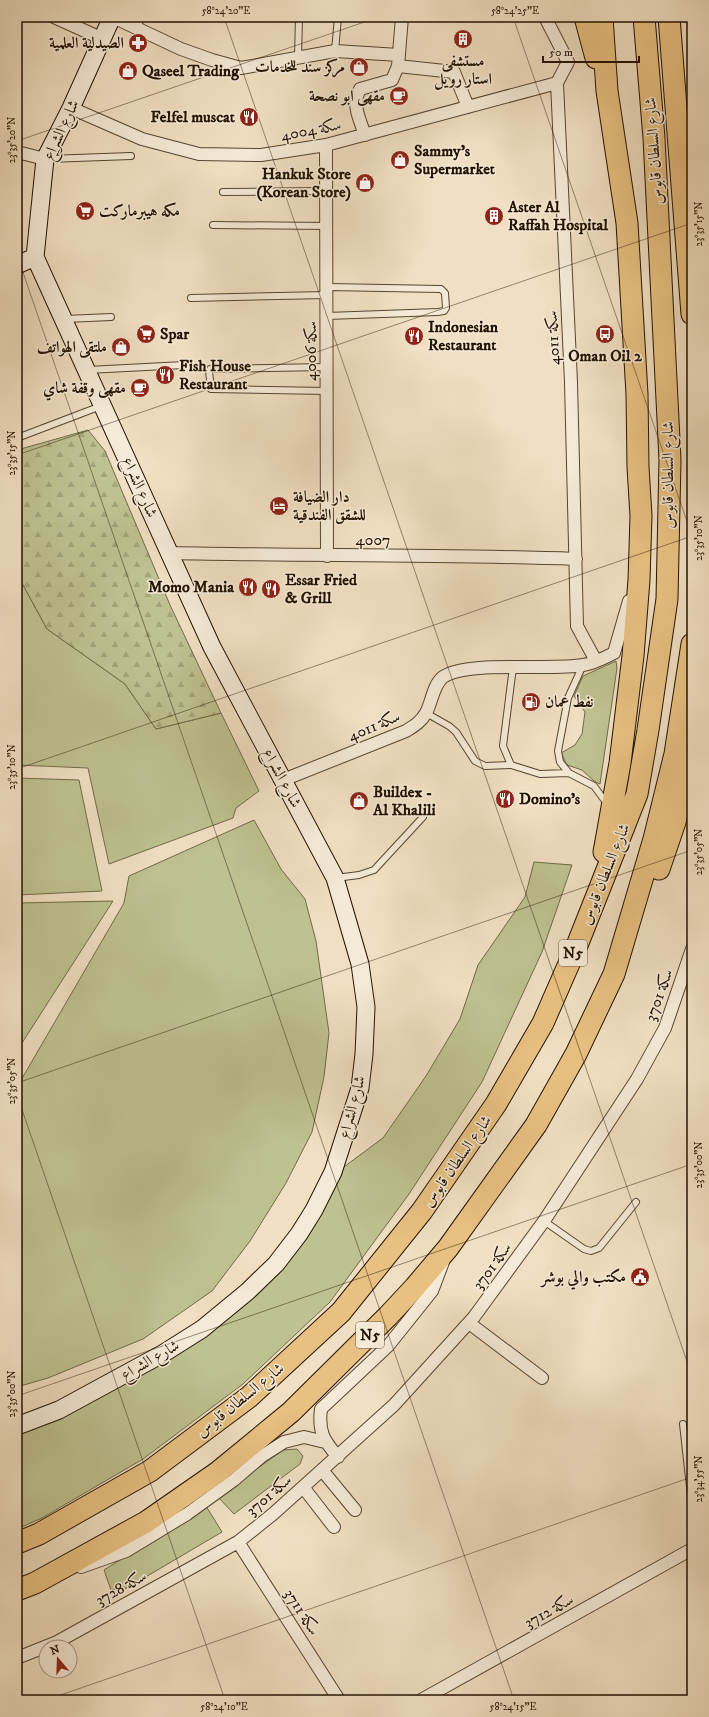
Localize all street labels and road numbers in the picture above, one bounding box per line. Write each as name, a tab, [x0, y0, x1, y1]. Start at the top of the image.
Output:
street label: شارع السلطان قابوس	[640, 96, 671, 205]
street label: شارع الشراع	[38, 97, 86, 165]
street label: سكة 4004	[279, 114, 343, 146]
street label: سكة 4011	[542, 310, 564, 366]
street label: سكة 4006	[301, 321, 321, 381]
street label: شارع السلطان قابوس	[658, 421, 681, 529]
street label: شارع الشراع	[115, 453, 162, 522]
street label: 4007	[356, 530, 390, 550]
street label: سكة 4011	[345, 706, 403, 746]
street label: شارع الشراع	[255, 745, 306, 813]
street label: شارع السلطان قابوس	[576, 820, 637, 929]
road number: N5	[559, 940, 587, 966]
street label: سكة 3701	[640, 966, 678, 1024]
street label: شارع الشراع	[334, 1073, 373, 1142]
street label: شارع السلطان قابوس	[418, 1111, 499, 1213]
street label: سكة 3701	[468, 1238, 516, 1294]
road number: N5	[356, 1322, 384, 1348]
street label: شارع الشراع	[117, 1335, 184, 1387]
street label: شارع السلطان قابوس	[192, 1358, 290, 1444]
street label: سكة 3701	[242, 1470, 296, 1520]
street label: سكة 3728	[92, 1566, 150, 1610]
street label: سكة 3711	[280, 1585, 324, 1639]
street label: سكة 3712	[521, 1589, 577, 1633]

